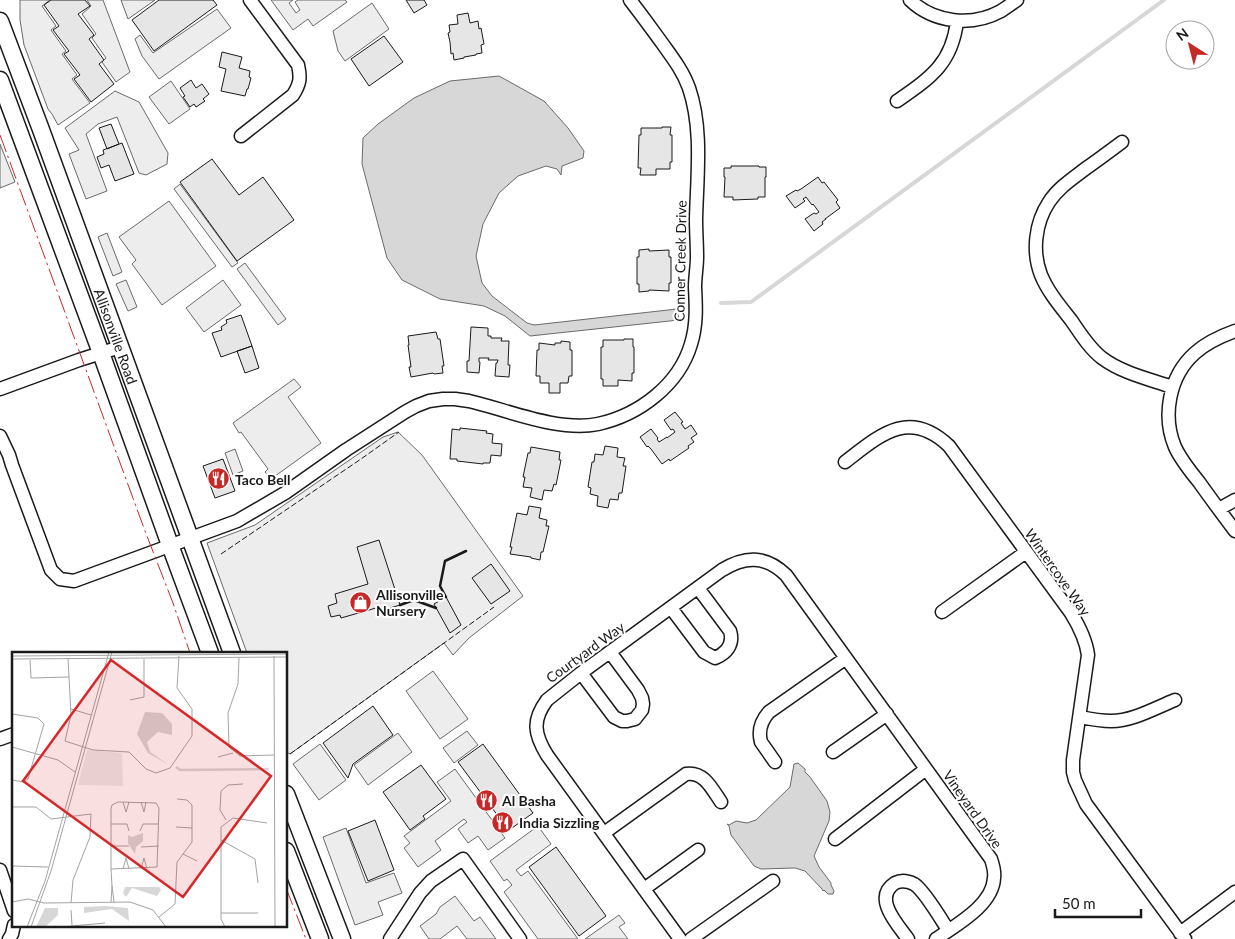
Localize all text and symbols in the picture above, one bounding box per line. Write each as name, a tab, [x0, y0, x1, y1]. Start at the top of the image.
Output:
north arrow	[1165, 20, 1215, 70]
text: N	[1173, 24, 1191, 44]
street label: Conner Creek Drive	[670, 200, 690, 322]
street label: Allisonville Road	[91, 286, 142, 386]
restaurant icon: Taco Bell	[207, 467, 231, 491]
place label: Taco Bell	[235, 471, 291, 488]
street label: Wintercove Way	[1022, 525, 1095, 620]
place label: Allisonville Nursery	[375, 586, 444, 619]
shop icon: Allisonville Nursery	[348, 590, 372, 614]
street label: Courtyard Way	[542, 617, 628, 686]
inset map	[12, 652, 288, 926]
street label: Vineyard Drive	[940, 767, 1006, 851]
restaurant icon: Al Basha	[474, 788, 498, 812]
place label: Al Basha	[501, 792, 556, 809]
restaurant icon: India Sizzling	[491, 810, 515, 834]
place label: India Sizzling	[519, 814, 600, 831]
scale bar	[1055, 886, 1141, 918]
text: 50 m	[1062, 894, 1096, 912]

